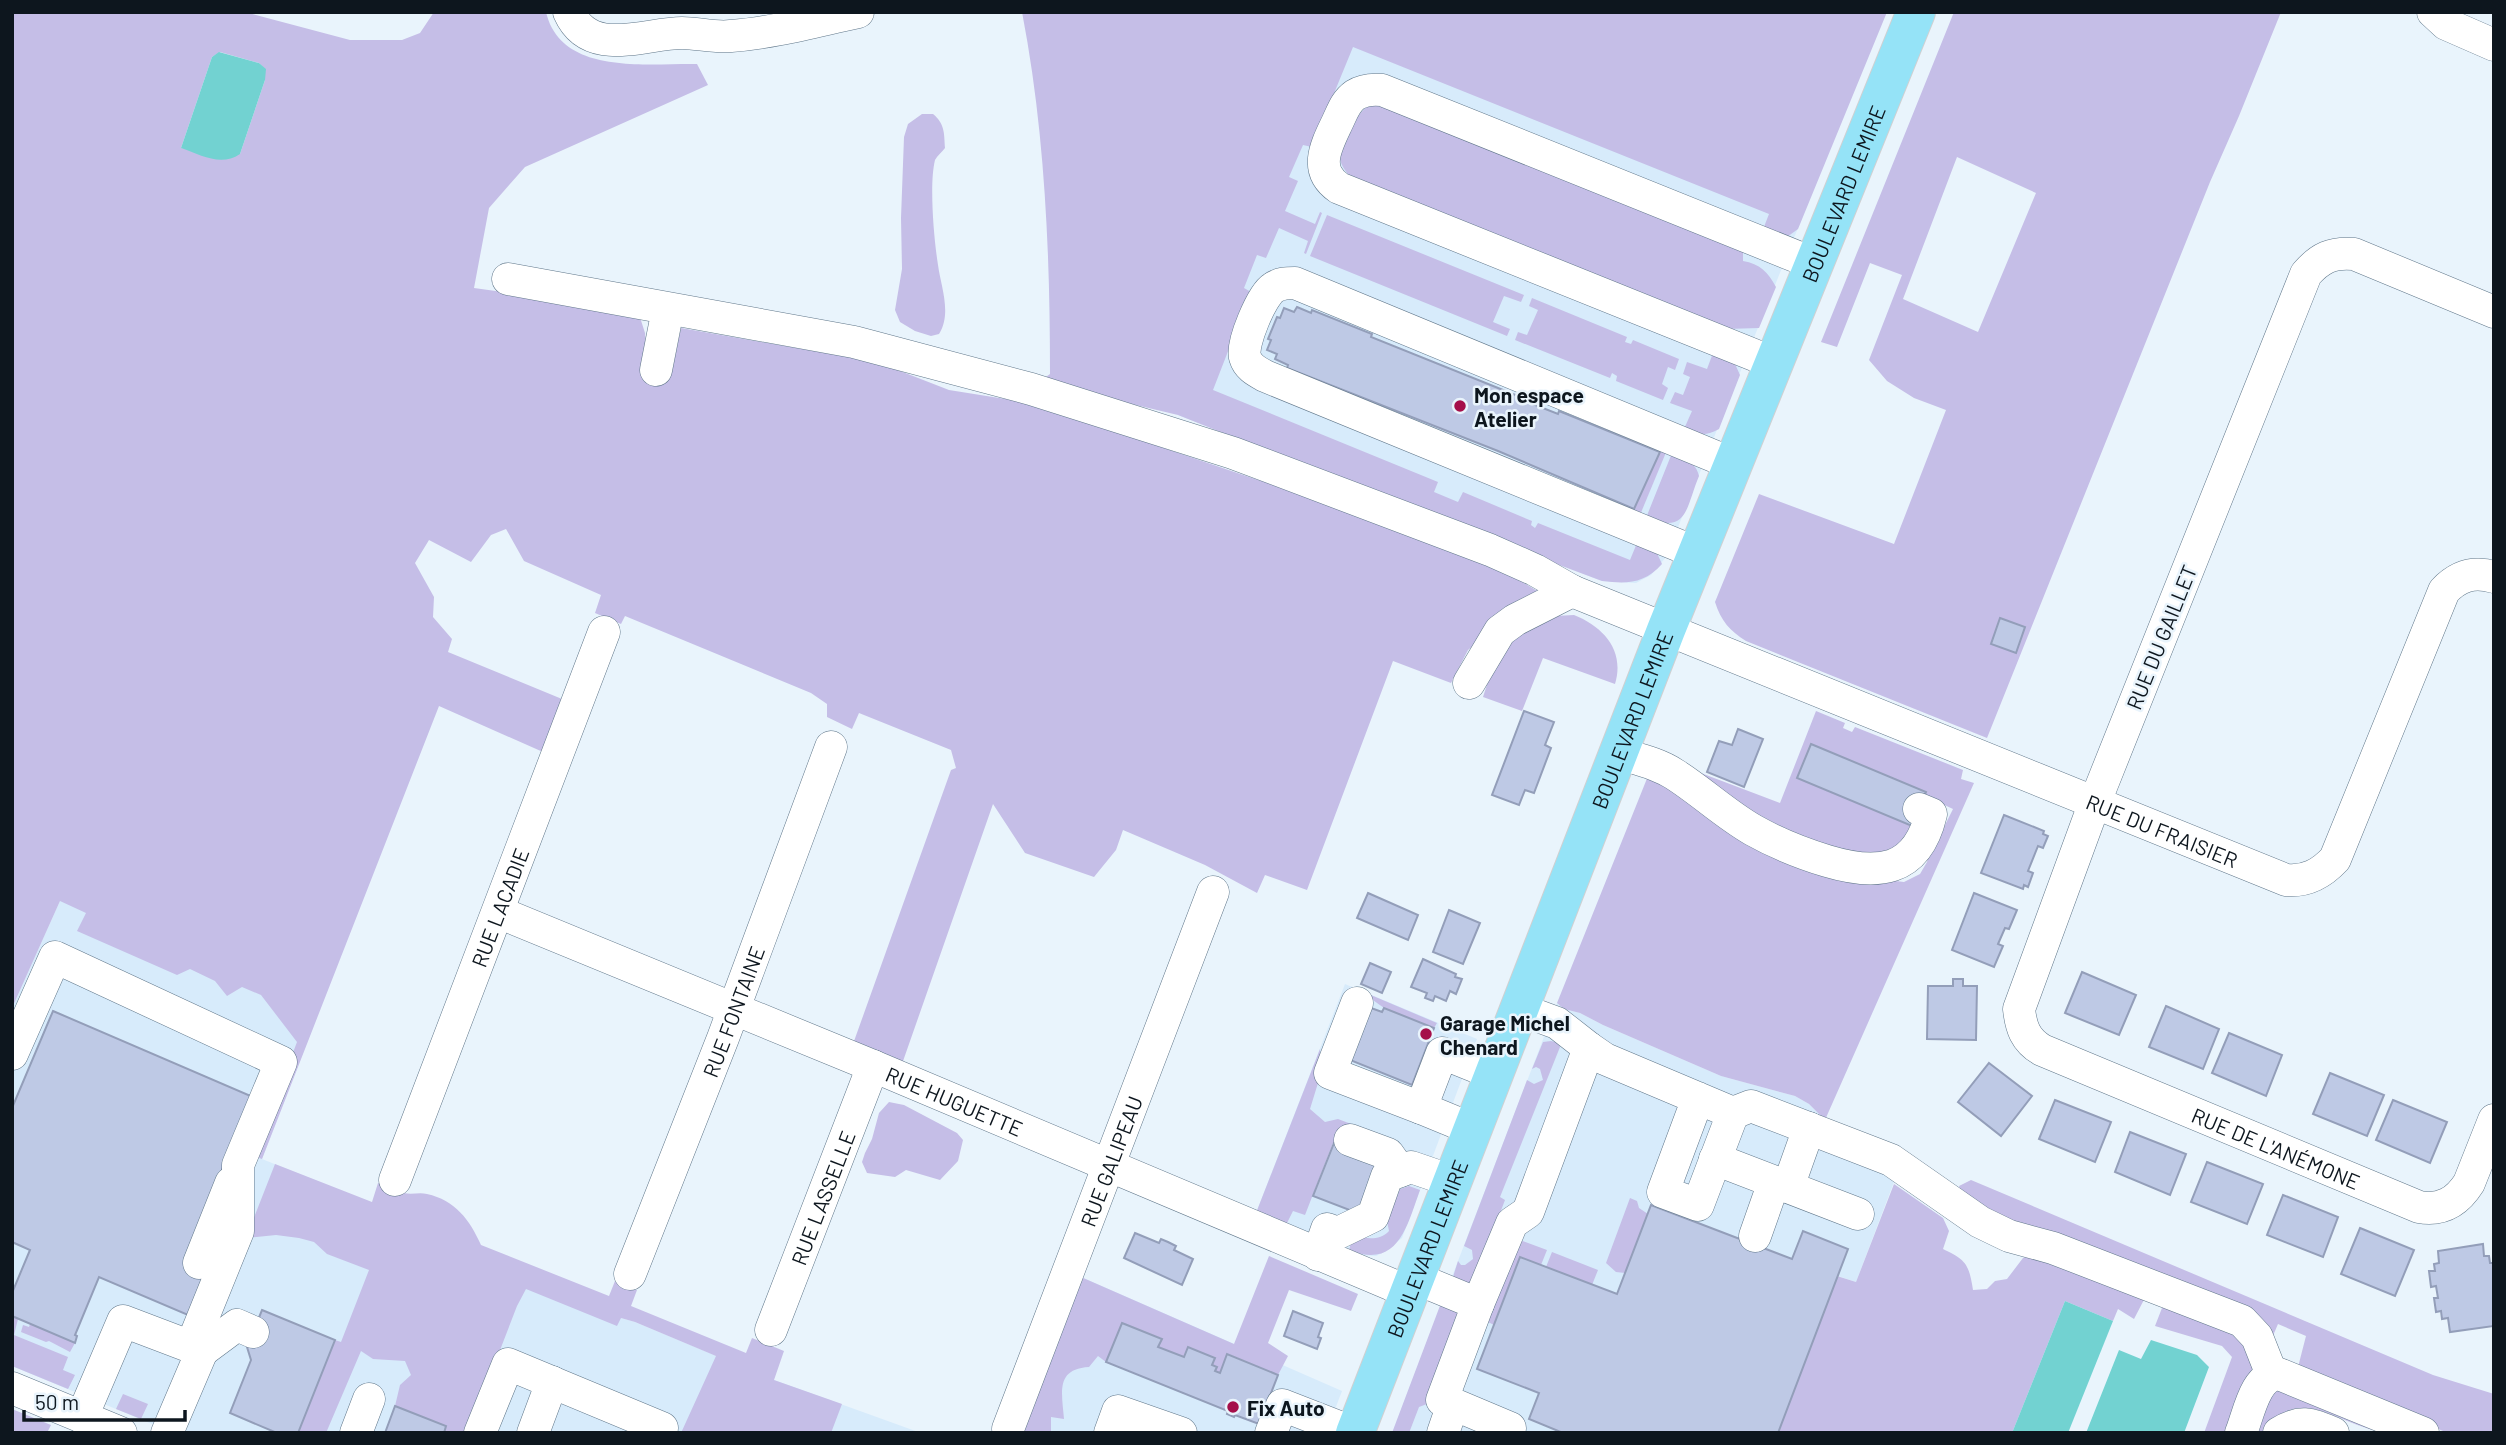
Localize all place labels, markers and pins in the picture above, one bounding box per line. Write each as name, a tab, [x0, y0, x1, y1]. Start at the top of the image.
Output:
place label: Mon espace Atelier	[1474, 382, 1584, 431]
marker: Mon espace Atelier	[1452, 398, 1468, 414]
place label: Garage Michel Chenard	[1440, 1010, 1570, 1059]
marker: Garage Michel Chenard	[1418, 1026, 1434, 1042]
place label: Fix Auto	[1247, 1395, 1325, 1420]
marker: Fix Auto	[1225, 1399, 1241, 1415]

